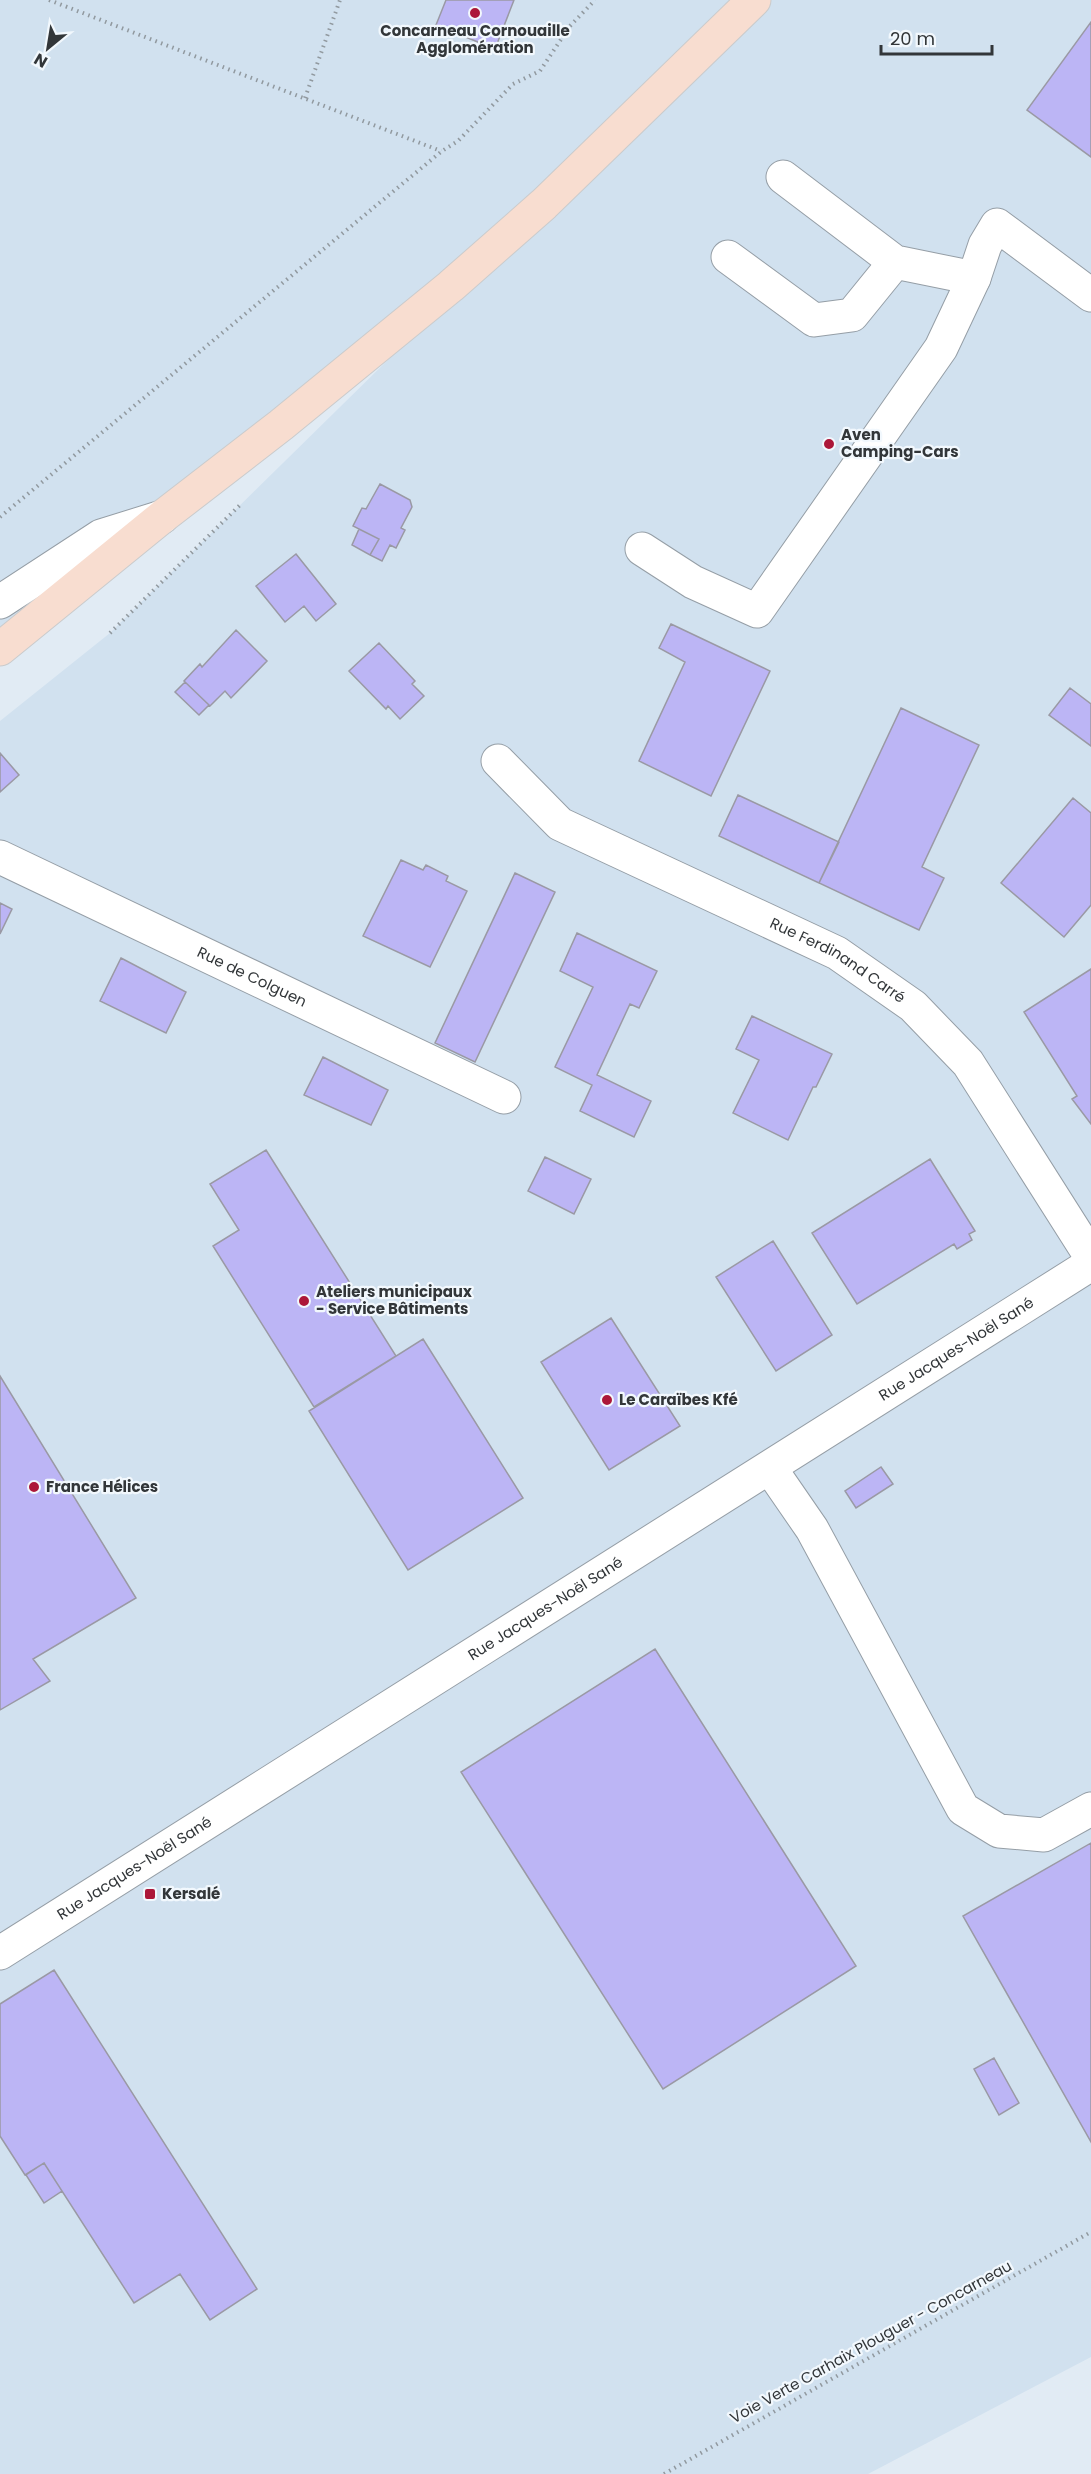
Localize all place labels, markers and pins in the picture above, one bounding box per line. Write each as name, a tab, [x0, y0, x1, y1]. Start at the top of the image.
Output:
marker: Concarneau Cornouaille Agglomération	[468, 6, 482, 20]
place label: Concarneau Cornouaille Agglomération	[380, 20, 570, 58]
place label: Aven Camping-Cars	[841, 424, 959, 462]
marker: Aven Camping-Cars	[822, 437, 836, 451]
place label: Ateliers municipaux - Service Bâtiments	[316, 1281, 472, 1319]
marker: Ateliers municipaux - Service Bâtiments	[297, 1294, 311, 1308]
place label: Le Caraïbes Kfé	[619, 1389, 738, 1410]
marker: Le Caraïbes Kfé	[600, 1393, 614, 1407]
place label: France Hélices	[46, 1476, 158, 1497]
marker: France Hélices	[27, 1480, 41, 1494]
place label: Kersalé	[162, 1883, 220, 1904]
marker: Kersalé	[143, 1887, 157, 1901]

